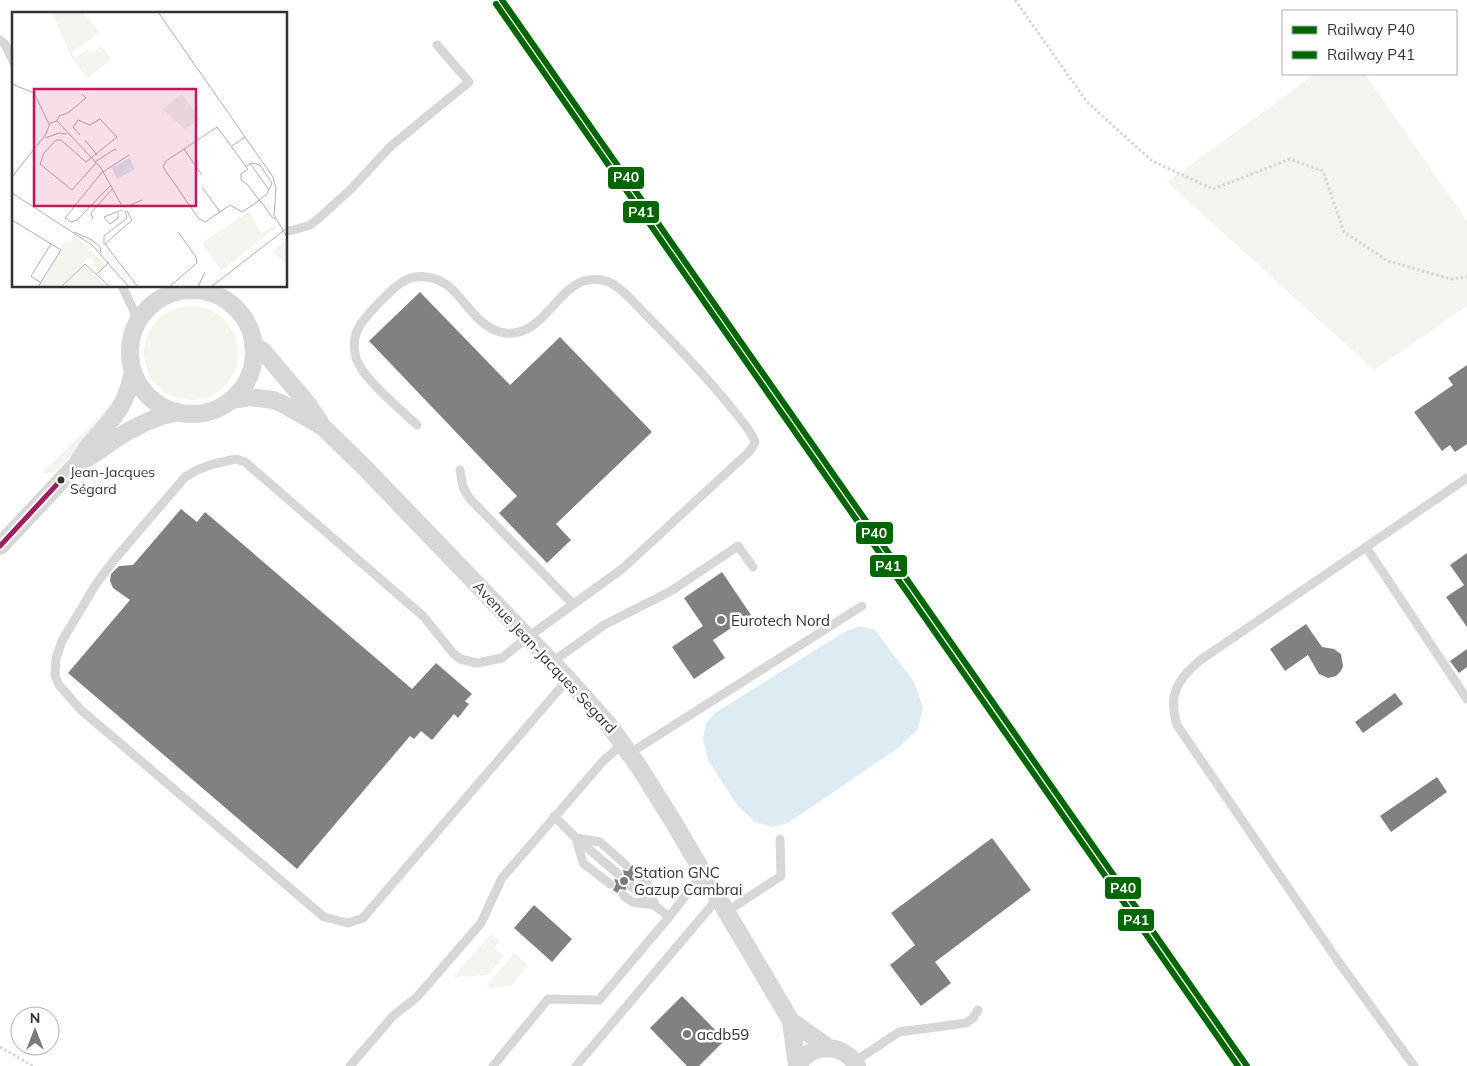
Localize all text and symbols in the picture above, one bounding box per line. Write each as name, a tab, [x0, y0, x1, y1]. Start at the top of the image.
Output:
legend	[1282, 10, 1457, 75]
inset map	[12, 12, 288, 288]
text: Railway P40	[1327, 20, 1415, 39]
text: Railway P41	[1327, 45, 1415, 64]
line badge: P40	[607, 166, 645, 190]
text: P40	[613, 168, 639, 186]
line badge: P41	[622, 200, 660, 224]
text: P41	[628, 203, 654, 221]
place label: Jean-Jacques Ségard	[70, 463, 155, 498]
marker: Jean-Jacques Ségard	[56, 475, 66, 485]
line badge: P40	[855, 521, 894, 545]
text: P40	[861, 524, 887, 542]
line badge: P41	[869, 554, 908, 578]
text: P41	[875, 557, 901, 575]
street label: Avenue Jean-Jacques Segard	[469, 577, 621, 737]
place label: Eurotech Nord	[731, 611, 830, 630]
marker: Eurotech Nord	[715, 614, 727, 626]
place label: Station GNC Gazup Cambrai	[634, 863, 742, 899]
marker: Station GNC Gazup Cambrai	[618, 875, 630, 887]
line badge: P40	[1104, 876, 1142, 900]
text: P40	[1110, 879, 1136, 897]
line badge: P41	[1117, 908, 1155, 932]
text: P41	[1123, 911, 1149, 929]
north arrow	[10, 1006, 60, 1056]
text: N	[30, 1009, 40, 1027]
place label: acdb59	[697, 1025, 749, 1044]
marker: acdb59	[681, 1028, 693, 1040]

